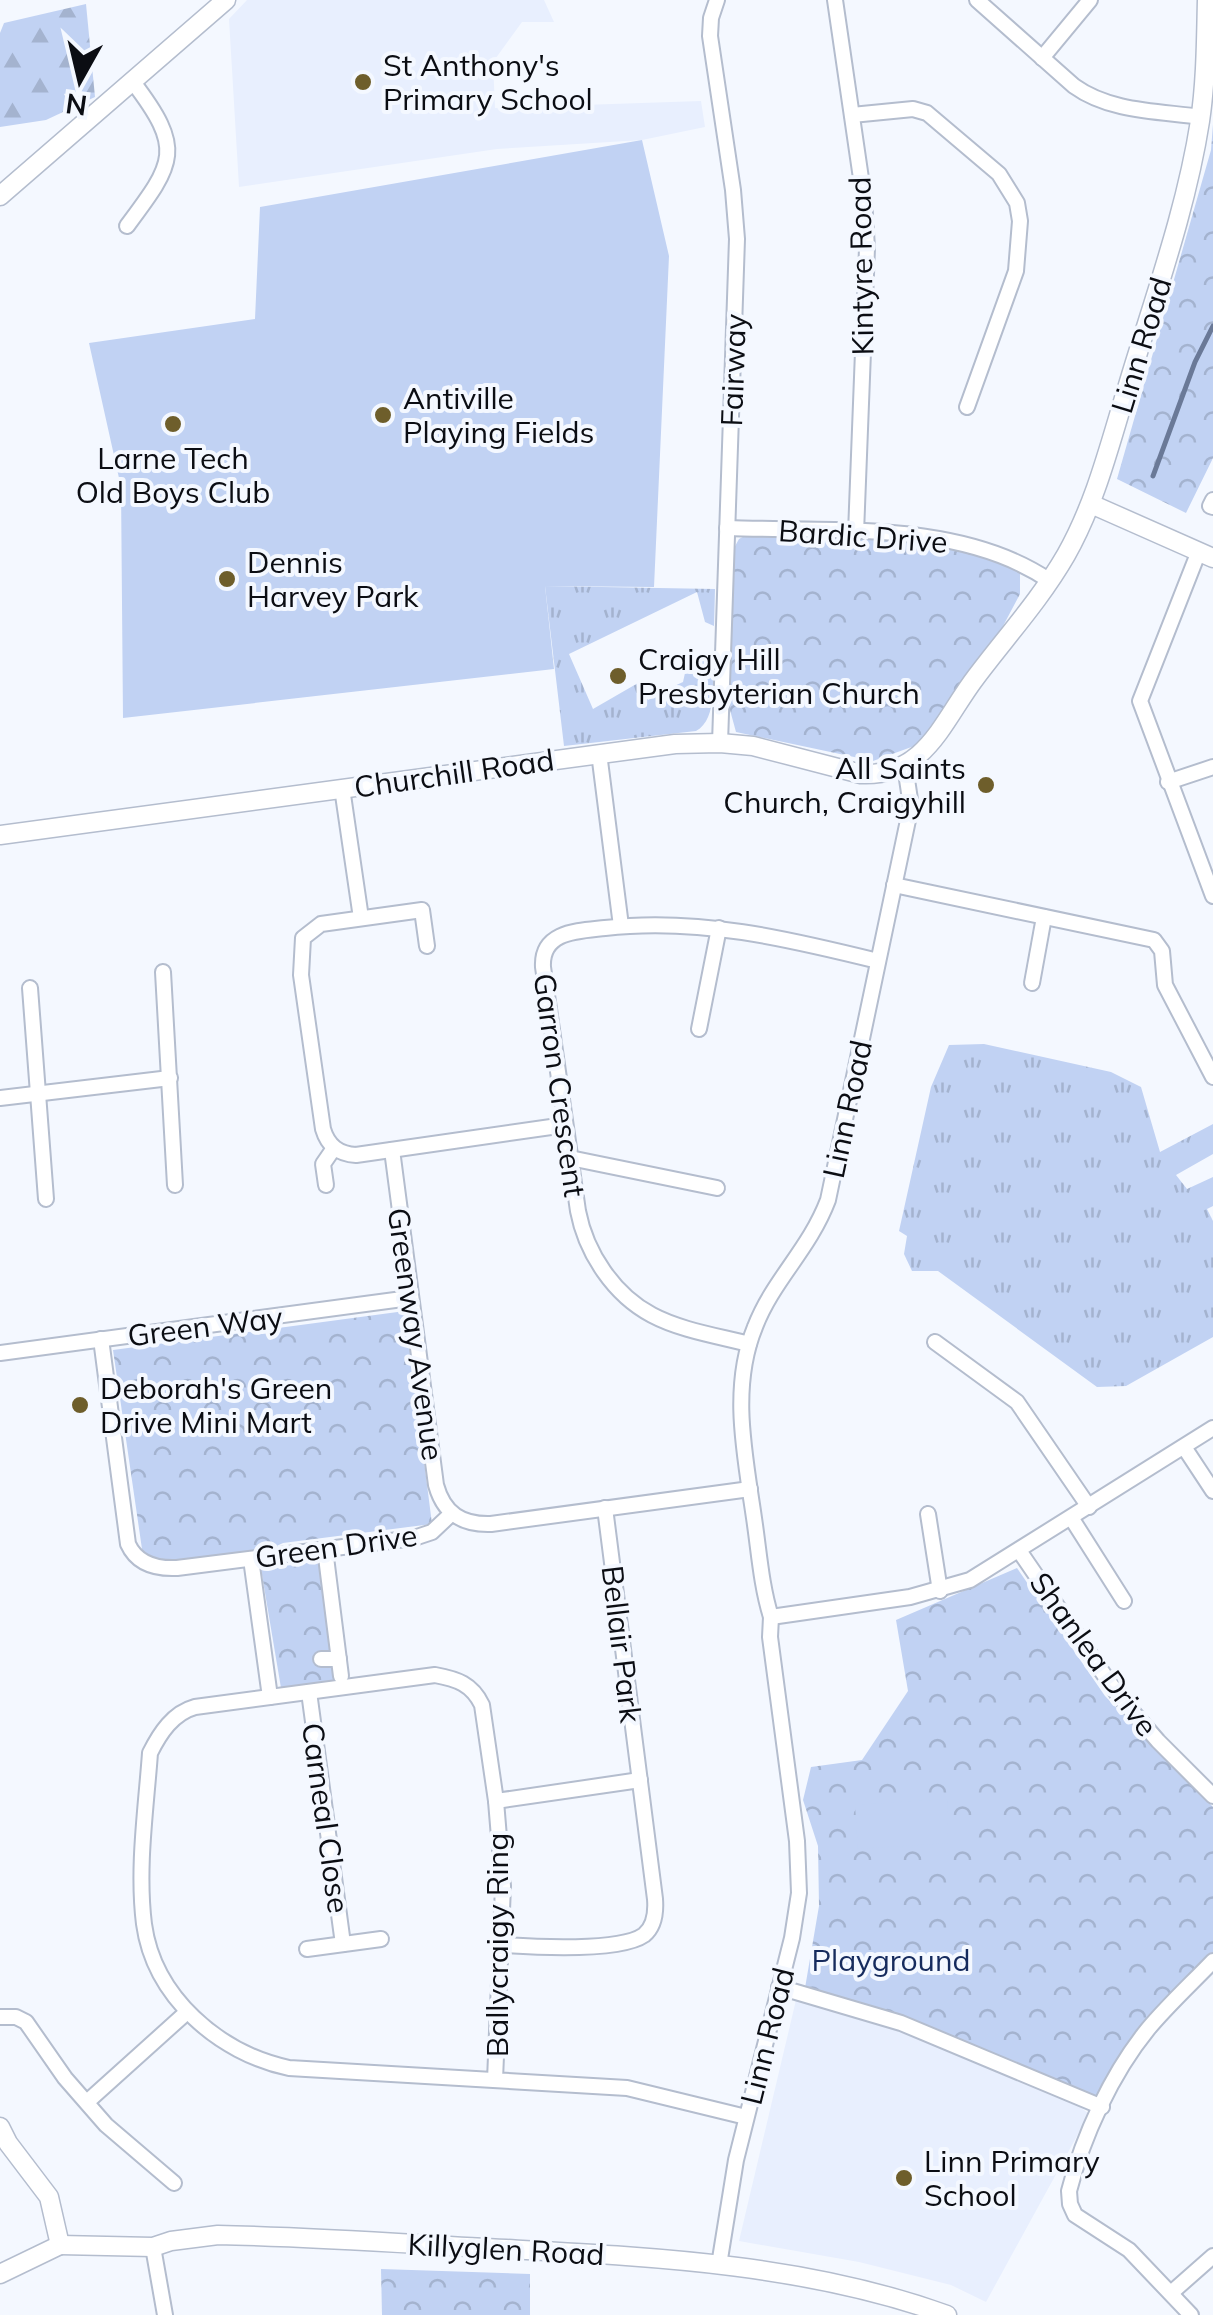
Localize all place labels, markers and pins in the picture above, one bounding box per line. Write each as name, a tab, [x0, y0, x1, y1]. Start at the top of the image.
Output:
place label: St Anthony's Primary School	[383, 46, 593, 118]
marker: St Anthony's Primary School	[352, 71, 374, 93]
place label: Antiville Playing Fields	[403, 379, 594, 451]
marker: Antiville Playing Fields	[372, 404, 394, 426]
marker: Larne Tech Old Boys Club	[162, 413, 184, 435]
place label: Larne Tech Old Boys Club	[76, 439, 270, 511]
place label: Dennis Harvey Park	[247, 543, 419, 615]
marker: Dennis Harvey Park	[216, 568, 238, 590]
place label: Craigy Hill Presbyterian Church	[638, 640, 920, 712]
marker: Craigy Hill Presbyterian Church	[607, 665, 629, 687]
place label: All Saints Church, Craigyhill	[723, 749, 966, 821]
marker: All Saints Church, Craigyhill	[975, 774, 997, 796]
place label: Deborah's Green Drive Mini Mart	[100, 1369, 332, 1441]
marker: Deborah's Green Drive Mini Mart	[69, 1394, 91, 1416]
place label: Linn Primary School	[924, 2142, 1100, 2214]
marker: Linn Primary School	[893, 2167, 915, 2189]

